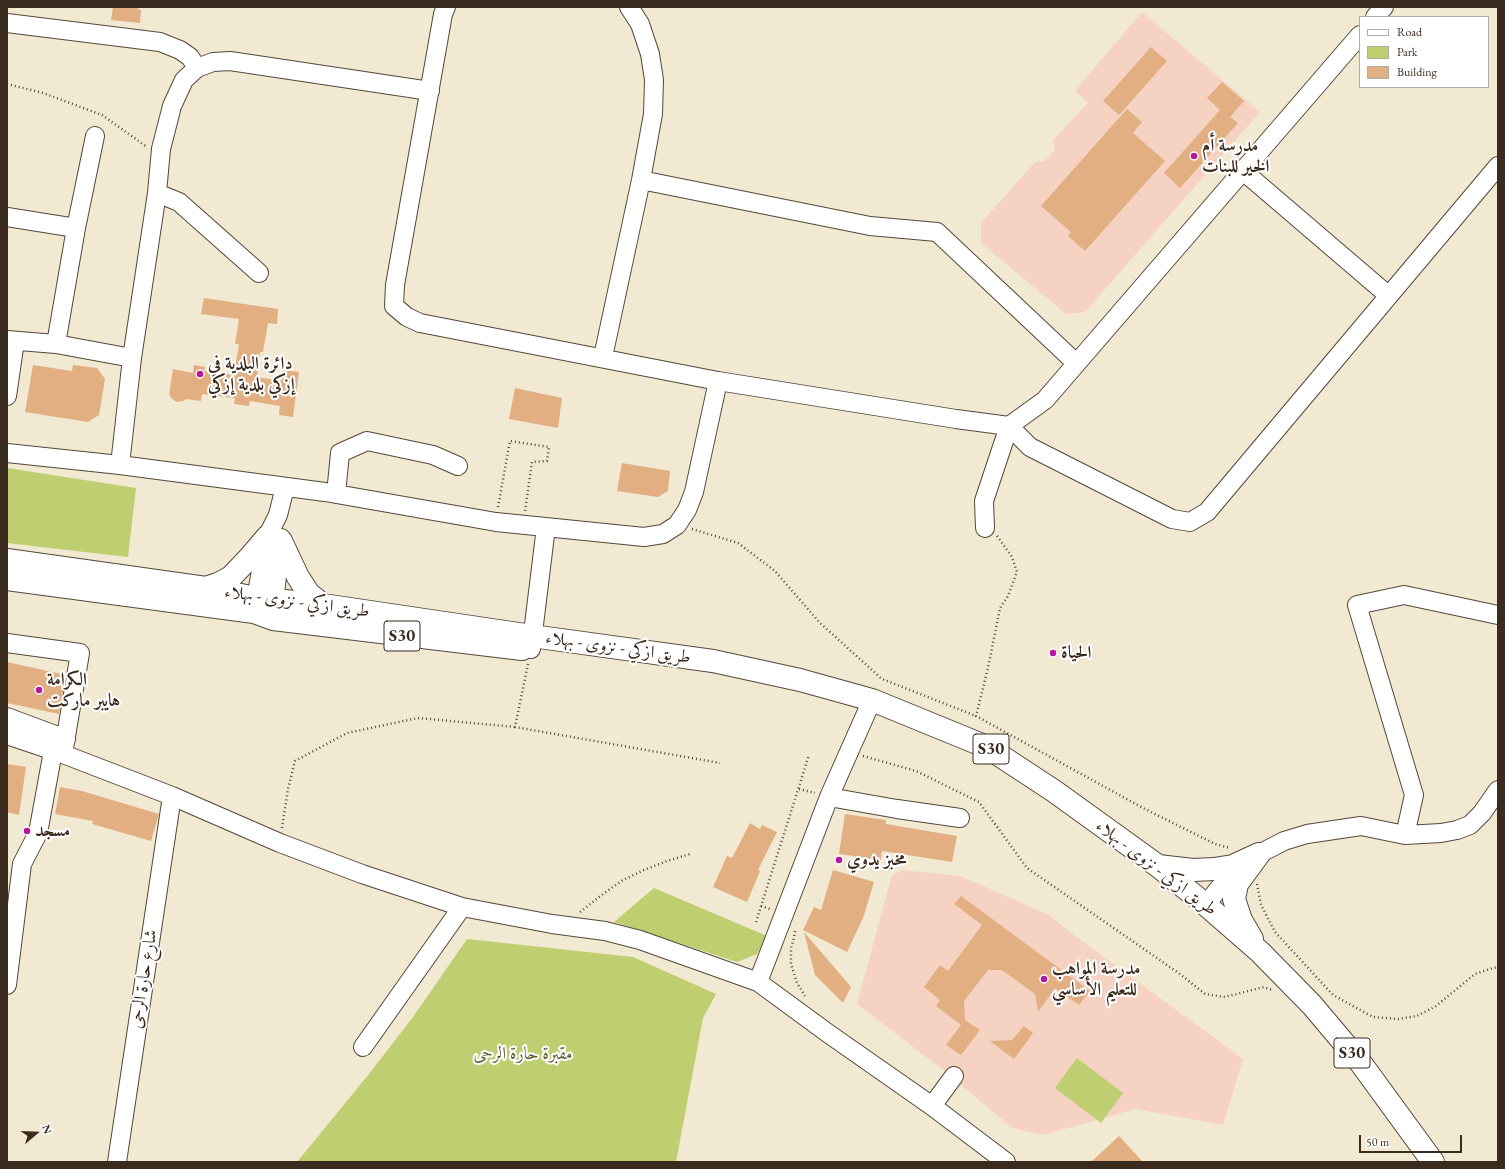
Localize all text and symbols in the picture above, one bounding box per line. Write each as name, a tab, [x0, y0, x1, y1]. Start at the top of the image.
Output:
legend	[1359, 16, 1489, 88]
text: Road	[1397, 24, 1422, 40]
text: Park	[1397, 44, 1417, 60]
text: Building	[1397, 64, 1437, 80]
place label: مدرسة أم الخير للبنات	[1202, 135, 1269, 178]
marker: مدرسة أم الخير للبنات	[1189, 151, 1199, 161]
place label: دائرة البلدية في إزكي بلدية إزكي	[208, 353, 295, 396]
marker: دائرة البلدية في إزكي بلدية إزكي	[195, 369, 205, 379]
street label: طريق ازكي - نزوى - بهلاء	[223, 581, 371, 623]
road number: S30	[384, 621, 420, 651]
street label: طريق ازكي - نزوى - بهلاء	[544, 627, 692, 669]
place label: الحياة	[1061, 642, 1091, 664]
marker: الحياة	[1048, 648, 1058, 658]
place label: الكرامة هايبر ماركت	[47, 669, 120, 712]
marker: الكرامة هايبر ماركت	[34, 685, 44, 695]
road number: S30	[973, 734, 1009, 764]
street label: طريق ازكي - نزوى - بهلاء	[1091, 815, 1221, 921]
place label: مسجد	[35, 820, 70, 842]
marker: مسجد	[22, 826, 32, 836]
place label: مخبز يدوي	[847, 849, 906, 871]
marker: مخبز يدوي	[834, 855, 844, 865]
street label: شارع حارة الرحى	[126, 928, 162, 1030]
place label: مدرسة المواهب للتعليم الأساسي	[1052, 958, 1140, 1000]
marker: مدرسة المواهب للتعليم الأساسي	[1039, 974, 1049, 984]
road number: S30	[1334, 1038, 1370, 1068]
park label: مقبرة حارة الرحى	[473, 1043, 573, 1065]
north arrow	[16, 1113, 56, 1153]
text: N	[39, 1123, 55, 1136]
scale bar	[1361, 1127, 1464, 1153]
text: 50 m	[1366, 1134, 1389, 1150]

